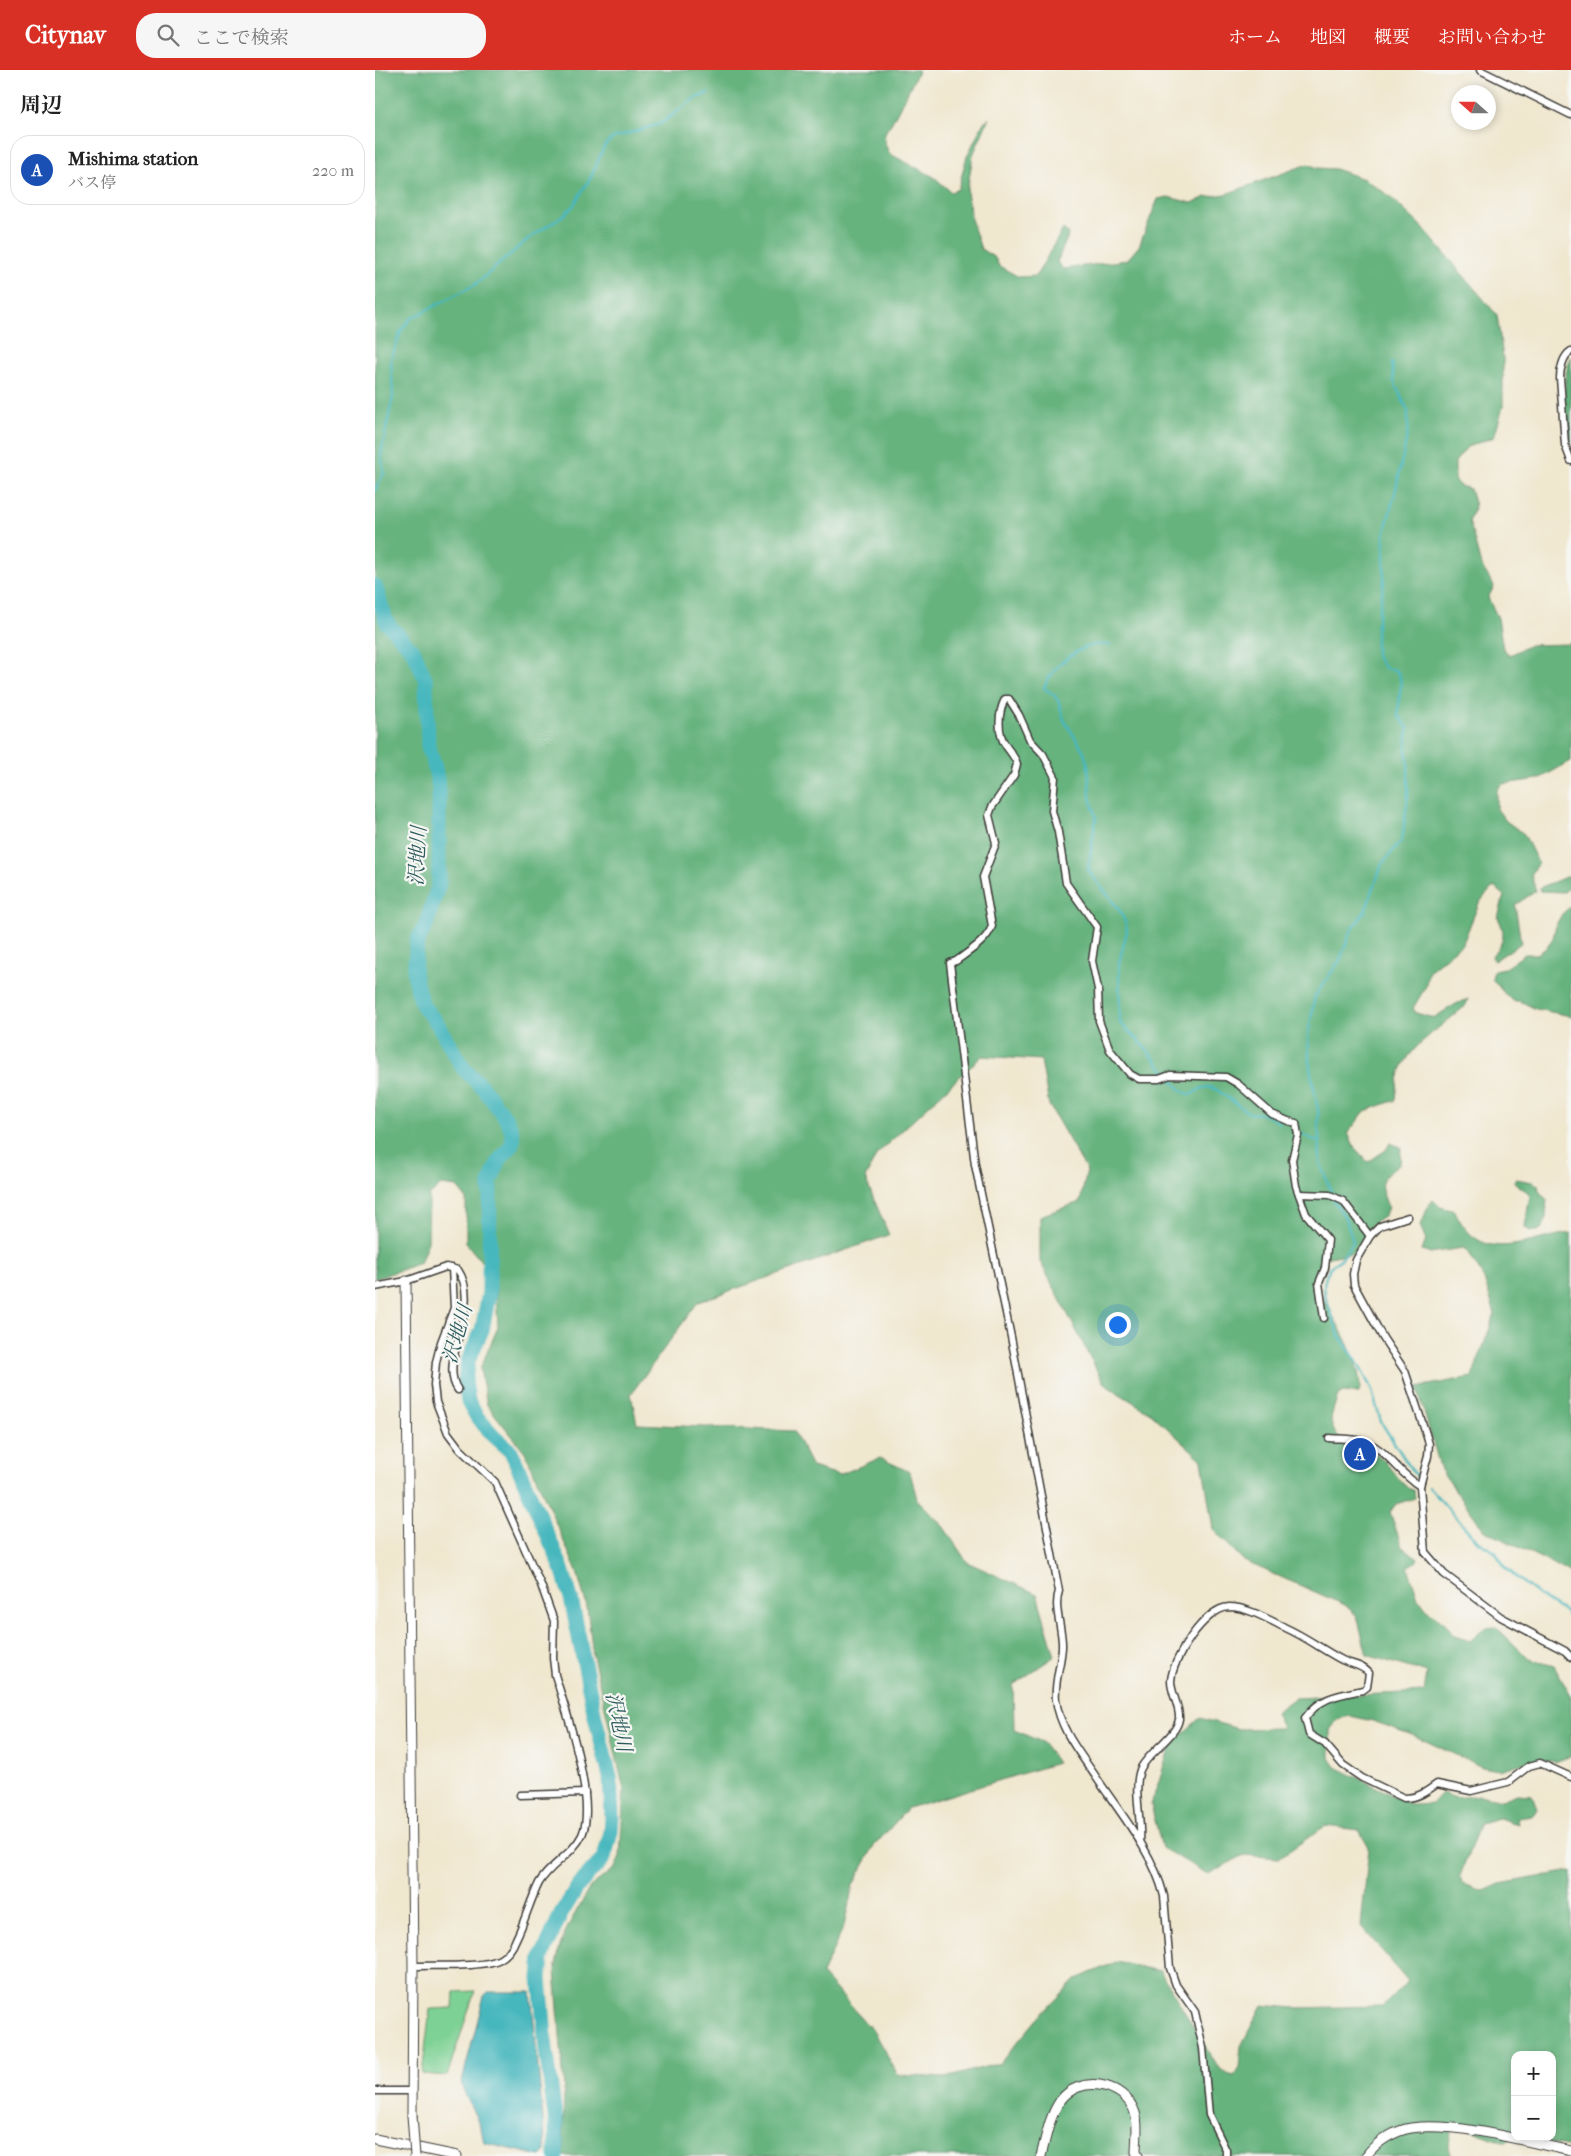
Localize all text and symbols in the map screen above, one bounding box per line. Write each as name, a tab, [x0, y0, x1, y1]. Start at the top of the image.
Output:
search box	[136, 13, 486, 58]
text: Citynav	[25, 21, 106, 49]
icon: search	[154, 21, 182, 49]
text: ここで検索	[194, 27, 289, 49]
text: ホーム	[1228, 27, 1282, 48]
text: 地図	[1310, 27, 1346, 48]
text: 概要	[1374, 27, 1410, 48]
text: お問い合わせ	[1438, 27, 1546, 48]
north arrow	[1451, 85, 1496, 130]
text: 周辺	[20, 93, 62, 117]
text: Mishima station	[68, 148, 198, 170]
text: A	[32, 161, 42, 180]
text: 220 m	[312, 161, 354, 180]
text: バス停	[68, 173, 116, 192]
water label: 沢地川	[404, 823, 431, 887]
water label: 沢地川	[438, 1300, 477, 1366]
your location	[1105, 1312, 1131, 1338]
pin: A	[1344, 1435, 1376, 1473]
water label: 沢地川	[601, 1690, 636, 1756]
map controls	[1511, 2051, 1556, 2141]
button: +	[1511, 2051, 1556, 2096]
button: −	[1511, 2096, 1556, 2141]

